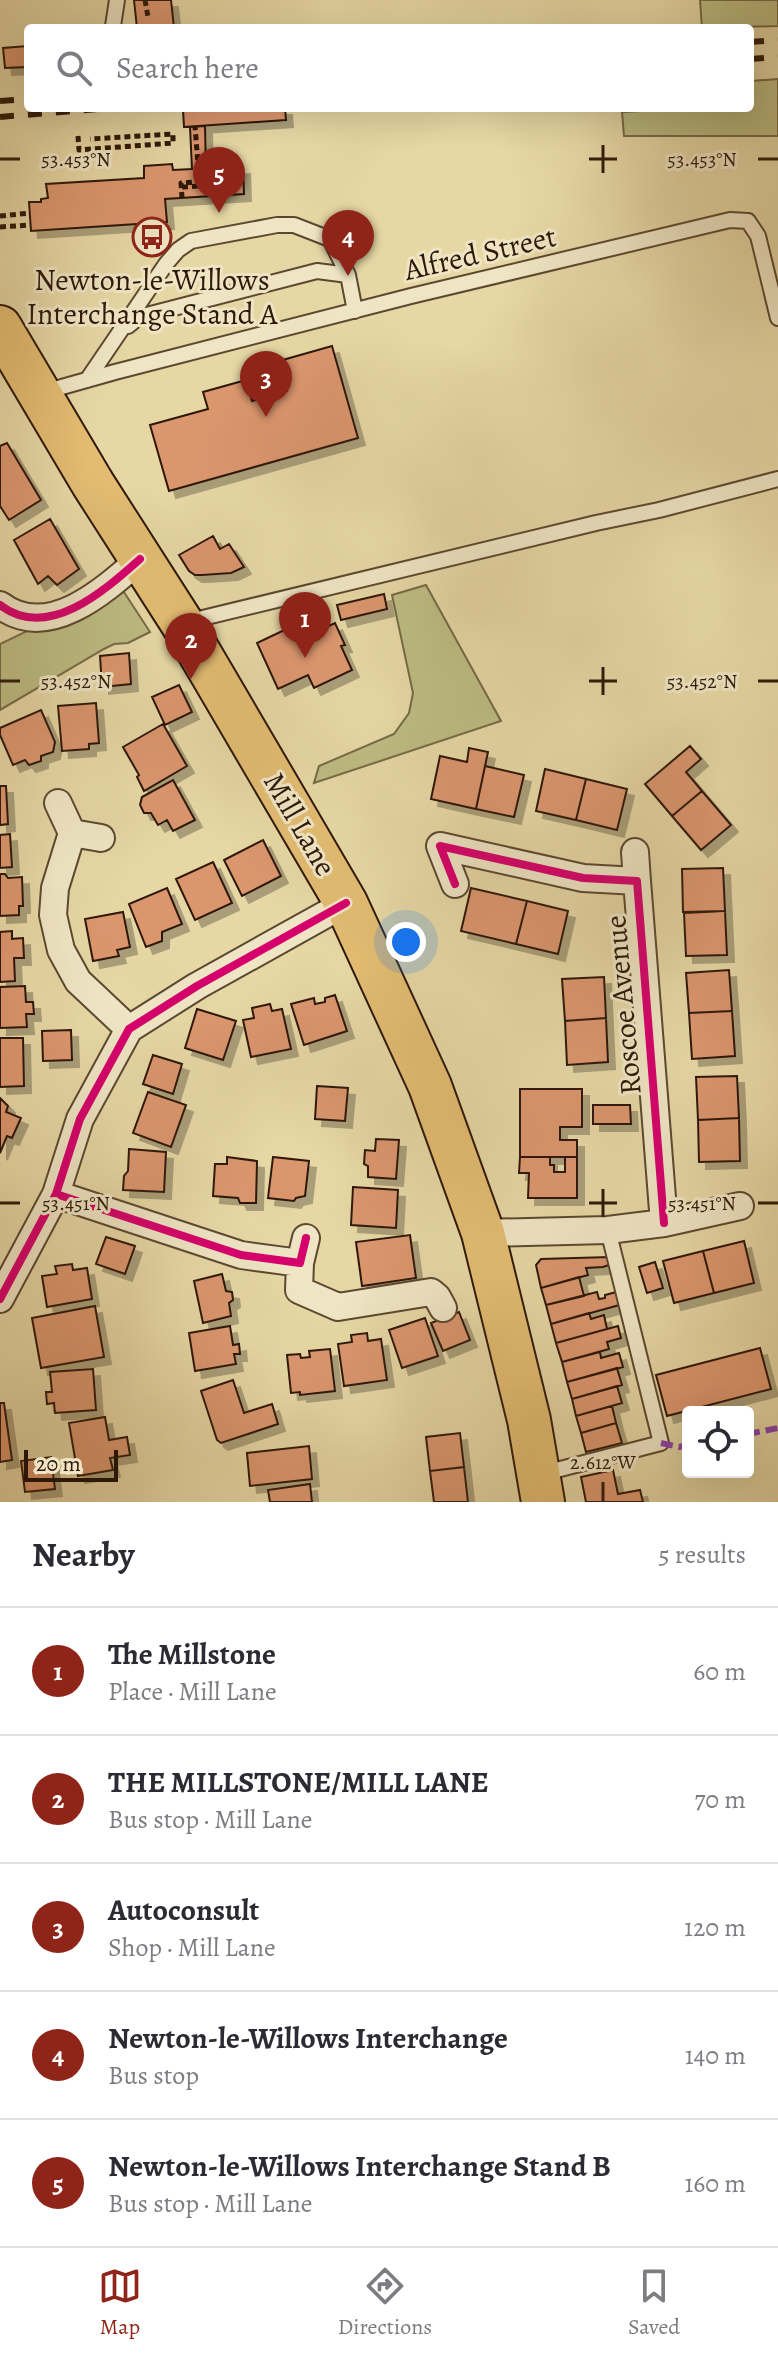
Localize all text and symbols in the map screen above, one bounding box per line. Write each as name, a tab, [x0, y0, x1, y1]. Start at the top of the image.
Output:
search box	[24, 24, 754, 112]
icon: search	[52, 46, 96, 90]
text: Search here	[116, 48, 259, 88]
text: 53.453°N	[41, 146, 111, 173]
text: 53.453°N	[667, 146, 737, 173]
pin: 5	[193, 147, 245, 213]
pin: 4	[322, 210, 374, 276]
bus stop icon: Newton-le-Willows Interchange Stand A	[131, 216, 173, 258]
street label: Alfred Street	[399, 216, 560, 290]
place label: Newton-le-Willows Interchange Stand A	[27, 260, 278, 334]
pin: 3	[240, 351, 292, 417]
pin: 1	[279, 592, 331, 658]
pin: 2	[165, 613, 217, 679]
text: 53.452°N	[41, 668, 111, 695]
text: 53.452°N	[667, 668, 737, 695]
street label: Mill Lane	[254, 765, 346, 883]
street label: Roscoe Avenue	[595, 913, 651, 1097]
your location	[386, 922, 426, 962]
text: 53.451°N	[42, 1190, 110, 1217]
text: 53.451°N	[668, 1190, 736, 1217]
map controls	[682, 1406, 754, 1478]
button: locate	[682, 1406, 754, 1478]
scale bar	[24, 1446, 118, 1482]
text: 20 m	[36, 1449, 81, 1479]
text: 2.612°W	[570, 1449, 636, 1476]
text: Nearby	[32, 1531, 135, 1578]
text: 5 results	[658, 1537, 746, 1572]
text: The Millstone	[108, 1634, 276, 1674]
text: 1	[53, 1654, 63, 1689]
text: 60 m	[693, 1654, 746, 1689]
text: Place · Mill Lane	[108, 1674, 277, 1709]
text: THE MILLSTONE/MILL LANE	[108, 1762, 489, 1802]
text: 2	[52, 1782, 64, 1817]
text: 70 m	[694, 1782, 746, 1817]
text: Bus stop · Mill Lane	[108, 1802, 312, 1837]
text: Autoconsult	[108, 1890, 259, 1930]
text: 3	[52, 1910, 64, 1945]
text: 120 m	[684, 1910, 746, 1945]
text: Shop · Mill Lane	[108, 1930, 276, 1965]
text: Newton-le-Willows Interchange	[108, 2018, 508, 2058]
text: 4	[52, 2038, 64, 2073]
text: 140 m	[685, 2038, 746, 2073]
text: Bus stop	[108, 2058, 199, 2093]
text: Newton-le-Willows Interchange Stand B	[108, 2146, 611, 2186]
text: 5	[52, 2166, 64, 2201]
text: 160 m	[684, 2166, 746, 2201]
text: Bus stop · Mill Lane	[108, 2186, 312, 2221]
tab: Map	[98, 2264, 142, 2342]
tab: Directions	[338, 2264, 432, 2342]
tab: Saved	[628, 2264, 680, 2342]

